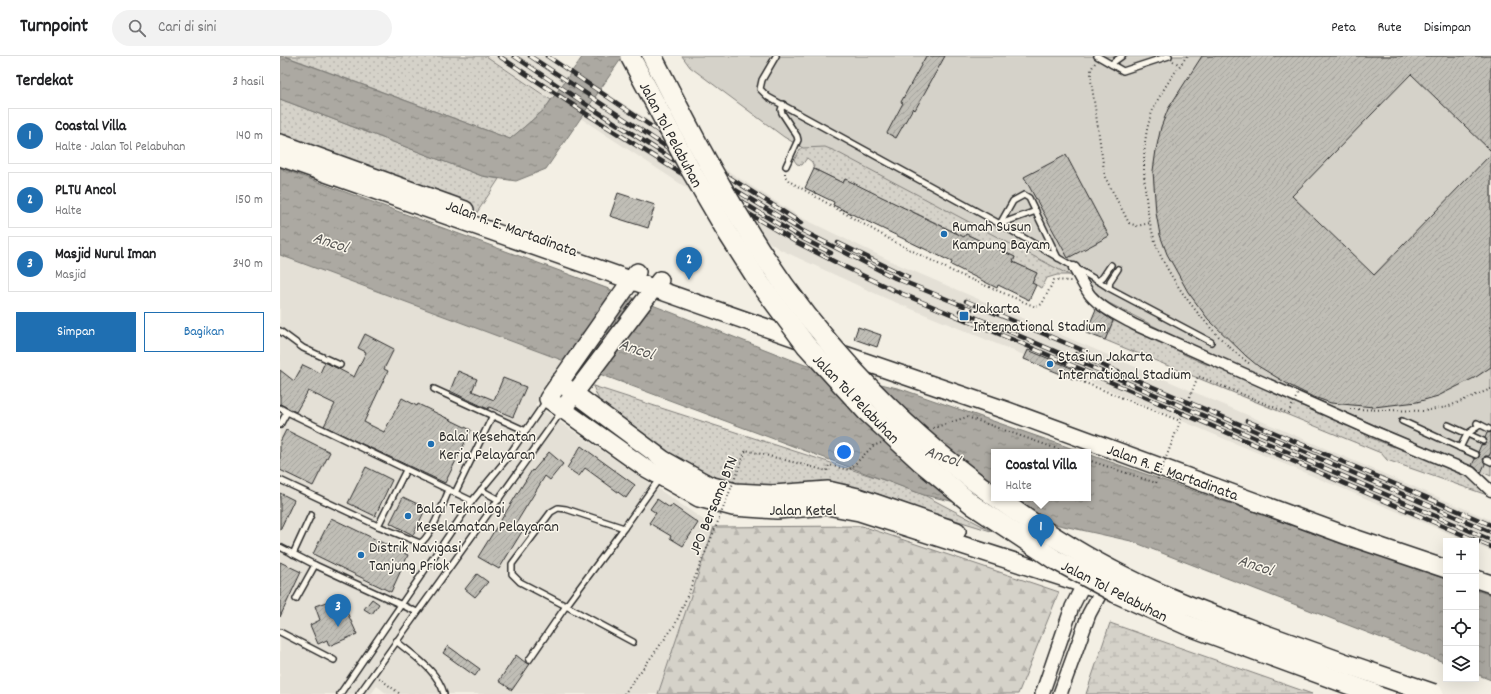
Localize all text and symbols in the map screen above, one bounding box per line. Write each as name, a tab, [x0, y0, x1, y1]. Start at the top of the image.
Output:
search box	[112, 10, 392, 46]
text: Turnpoint	[20, 14, 88, 41]
icon: search	[126, 17, 148, 39]
text: Cari di sini	[158, 17, 216, 39]
text: Peta	[1331, 18, 1355, 38]
text: Rute	[1377, 18, 1402, 38]
text: Disimpan	[1424, 18, 1471, 38]
text: Terdekat	[16, 70, 73, 94]
text: 3 hasil	[232, 73, 264, 92]
street label: Jalan Tol Pelabuhan	[632, 78, 707, 192]
text: Coastal Villa	[55, 116, 126, 138]
text: 1	[29, 127, 31, 146]
text: 140 m	[236, 127, 263, 146]
text: Halte · Jalan Tol Pelabuhan	[55, 138, 185, 157]
text: PLTU Ancol	[55, 180, 116, 202]
text: 2	[27, 191, 33, 210]
text: 150 m	[235, 191, 263, 210]
street label: Jalan R. E. Martadinata	[442, 195, 581, 264]
text: Halte	[55, 202, 81, 221]
place label: Rumah Susun Kampung Bayam	[952, 216, 1050, 257]
water label: Ancol	[309, 227, 353, 262]
marker: Rumah Susun Kampung Bayam	[939, 229, 949, 239]
text: Masjid Nurul Iman	[55, 244, 156, 266]
pin: 2	[676, 247, 702, 280]
text: 3	[27, 255, 33, 274]
text: 340 m	[233, 255, 263, 274]
text: Masjid	[55, 266, 86, 285]
place label: Jakarta International Stadium	[973, 298, 1106, 339]
marker: Jakarta International Stadium	[958, 310, 970, 322]
button: Simpan	[16, 312, 136, 352]
button: Bagikan	[144, 312, 264, 352]
water label: Ancol	[615, 334, 659, 369]
place label: Stasiun Jakarta International Stadium	[1058, 346, 1191, 387]
street label: Jalan Tol Pelabuhan	[806, 350, 904, 450]
marker: Stasiun Jakarta International Stadium	[1045, 359, 1055, 369]
place label: Balai Kesehatan Kerja Pelayaran	[439, 426, 536, 467]
marker: Balai Kesehatan Kerja Pelayaran	[426, 439, 436, 449]
street label: Jalan R. E. Martadinata	[1103, 439, 1242, 508]
water label: Ancol	[921, 441, 965, 476]
your location	[834, 442, 854, 462]
popup	[991, 449, 1091, 501]
street label: JPO Bersama BTN	[684, 453, 745, 559]
text: Coastal Villa	[1005, 455, 1077, 477]
text: Halte	[1005, 477, 1032, 496]
place label: Balai Teknologi Keselamatan Pelayaran	[416, 498, 559, 539]
street label: Jalan Ketel	[770, 500, 837, 523]
marker: Balai Teknologi Keselamatan Pelayaran	[403, 511, 413, 521]
pin: 1	[1028, 514, 1054, 547]
place label: Distrik Navigasi Tanjung Priok	[369, 537, 461, 578]
map controls	[1443, 538, 1479, 682]
button: +	[1443, 538, 1479, 574]
marker: Distrik Navigasi Tanjung Priok	[356, 550, 366, 560]
water label: Ancol	[1234, 550, 1278, 585]
street label: Jalan Tol Pelabuhan	[1057, 555, 1171, 629]
button: −	[1443, 574, 1479, 610]
pin: 3	[325, 594, 351, 627]
button: locate	[1443, 610, 1479, 646]
button: layers	[1443, 646, 1479, 682]

